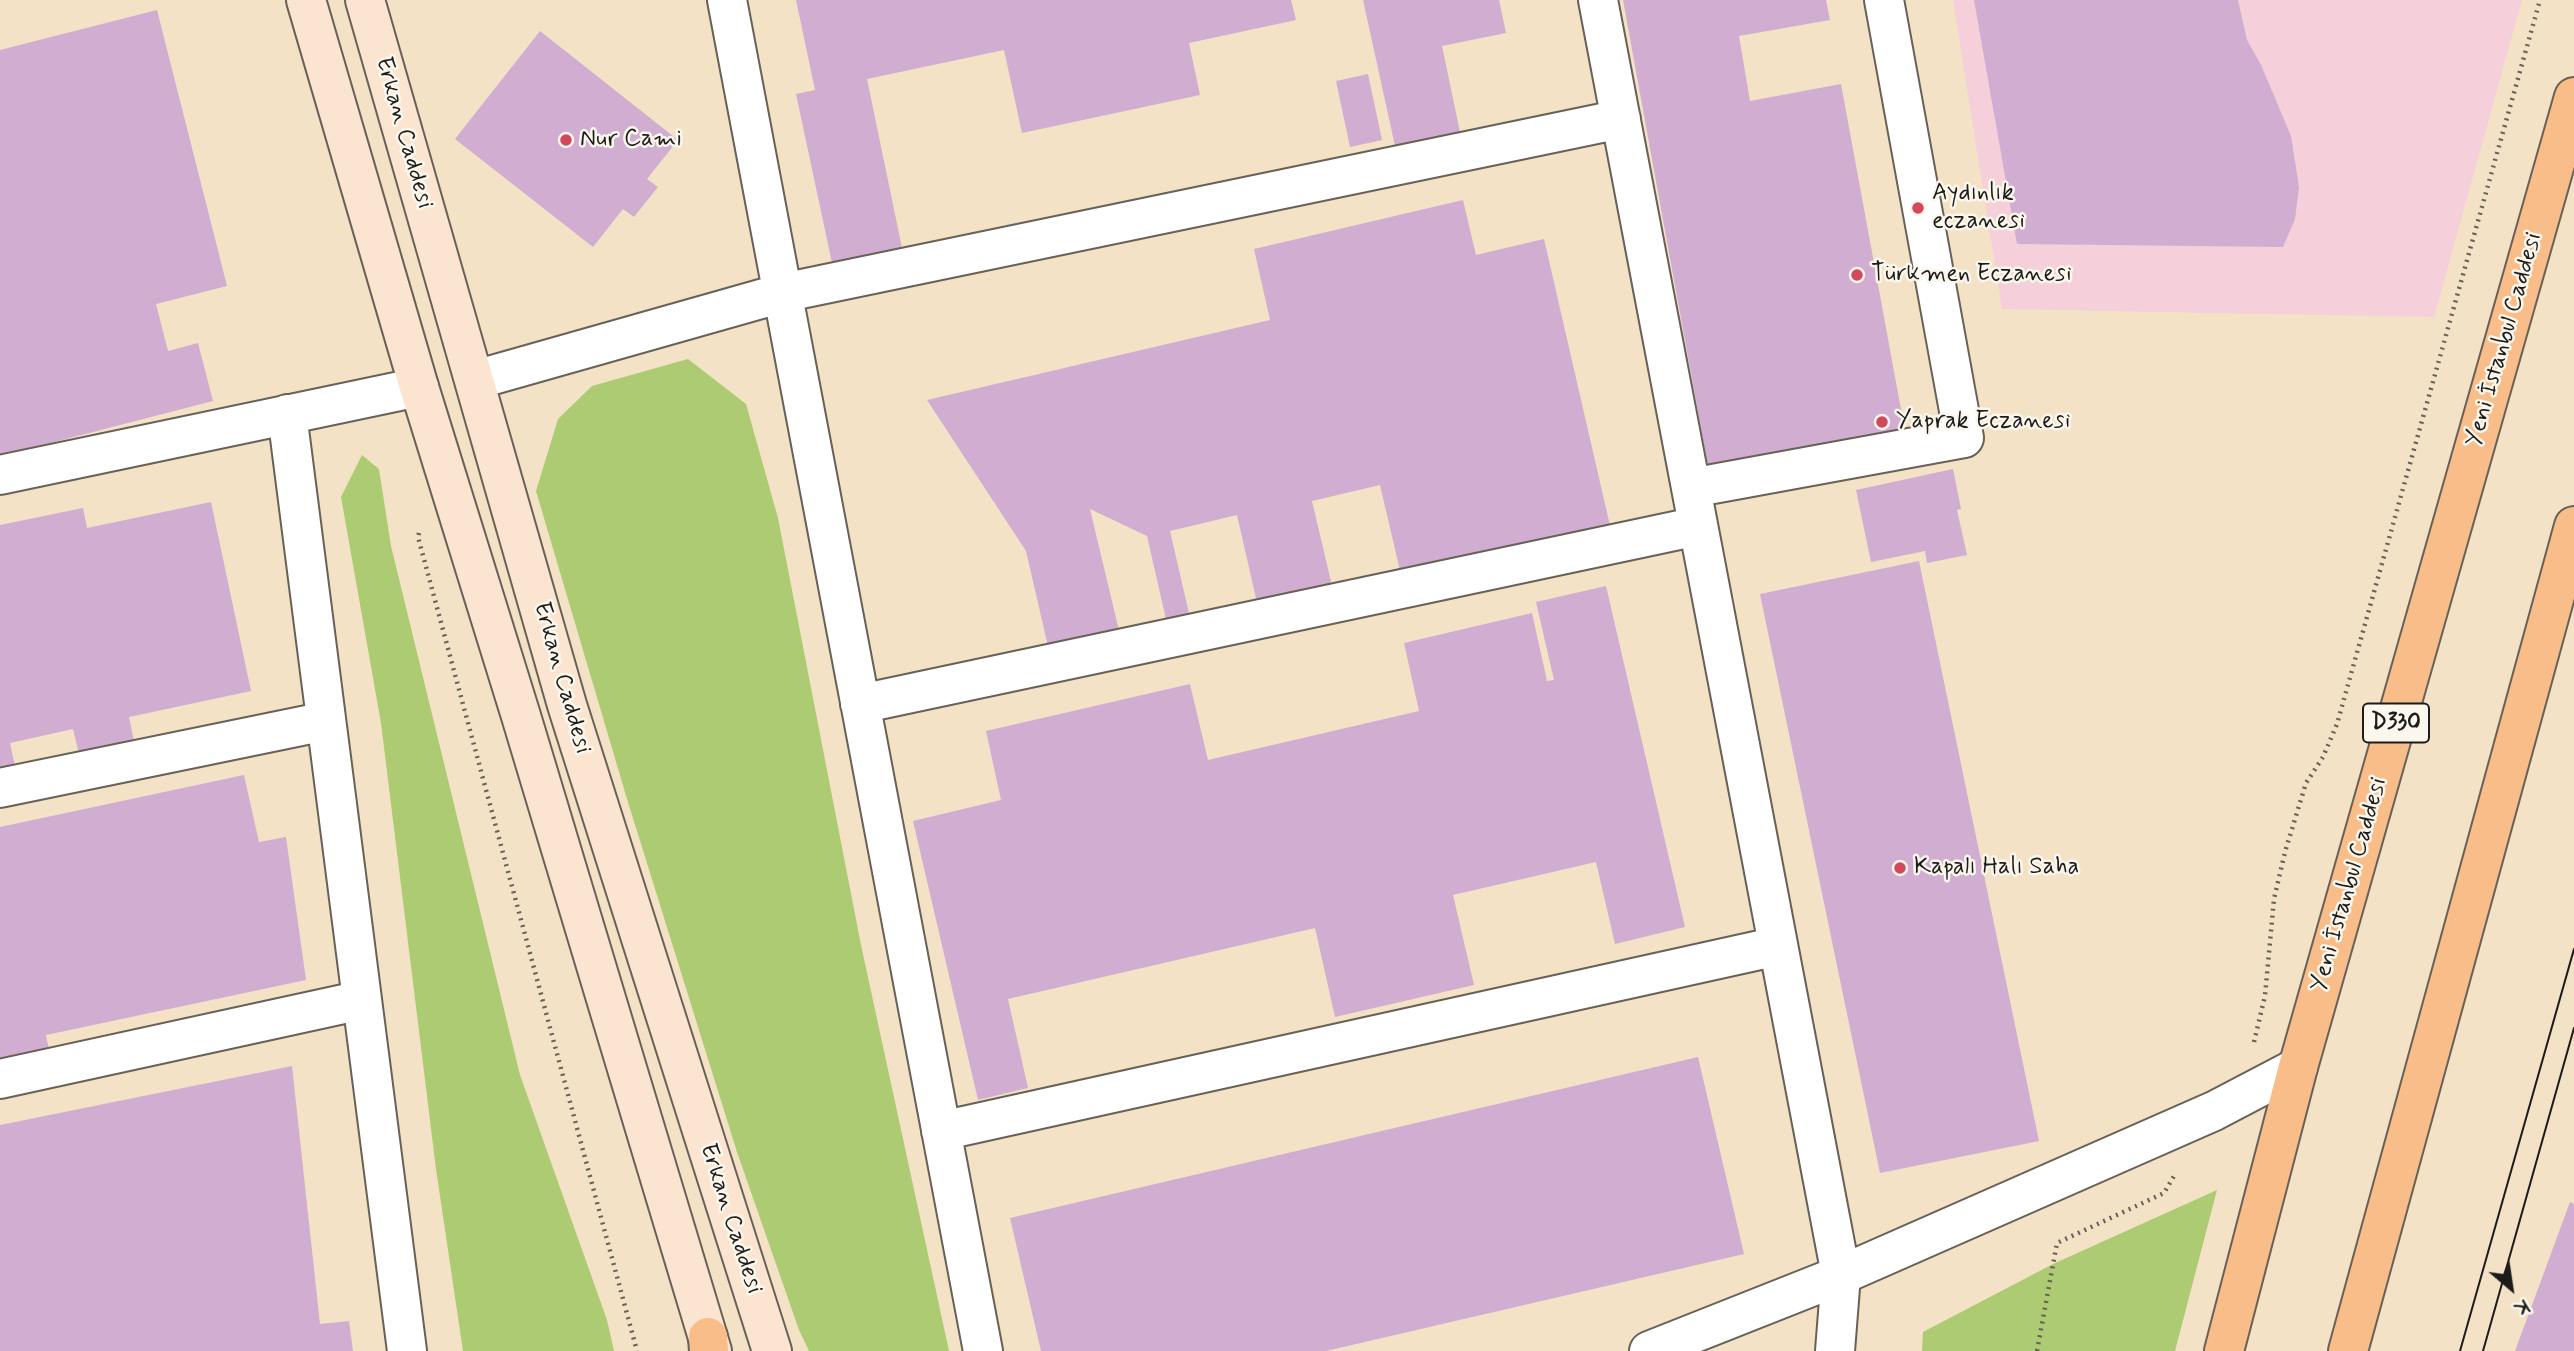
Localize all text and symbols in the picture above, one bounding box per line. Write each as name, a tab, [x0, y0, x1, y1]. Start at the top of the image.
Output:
street label: Erkan Caddesi	[368, 54, 438, 212]
place label: Nur Cami	[580, 126, 682, 154]
marker: Nur Cami	[558, 132, 574, 148]
place label: Aydınlık eczanesi	[1932, 180, 2025, 236]
marker: Aydınlık eczanesi	[1910, 200, 1926, 216]
street label: Yeni İstanbul Caddesi	[2461, 230, 2549, 450]
place label: Türkmen Eczanesi	[1871, 261, 2072, 289]
marker: Türkmen Eczanesi	[1849, 267, 1865, 283]
place label: Yaprak Eczanesi	[1896, 408, 2070, 436]
marker: Yaprak Eczanesi	[1874, 414, 1890, 430]
street label: Erkan Caddesi	[526, 599, 596, 757]
road number: D330	[2363, 704, 2429, 743]
street label: Yeni İstanbul Caddesi	[2306, 775, 2394, 995]
place label: Kapalı Halı Saha	[1914, 854, 2079, 882]
marker: Kapalı Halı Saha	[1892, 860, 1908, 876]
street label: Erkan Caddesi	[692, 1140, 768, 1298]
north arrow	[2476, 1253, 2546, 1323]
text: K	[2510, 1293, 2533, 1321]

